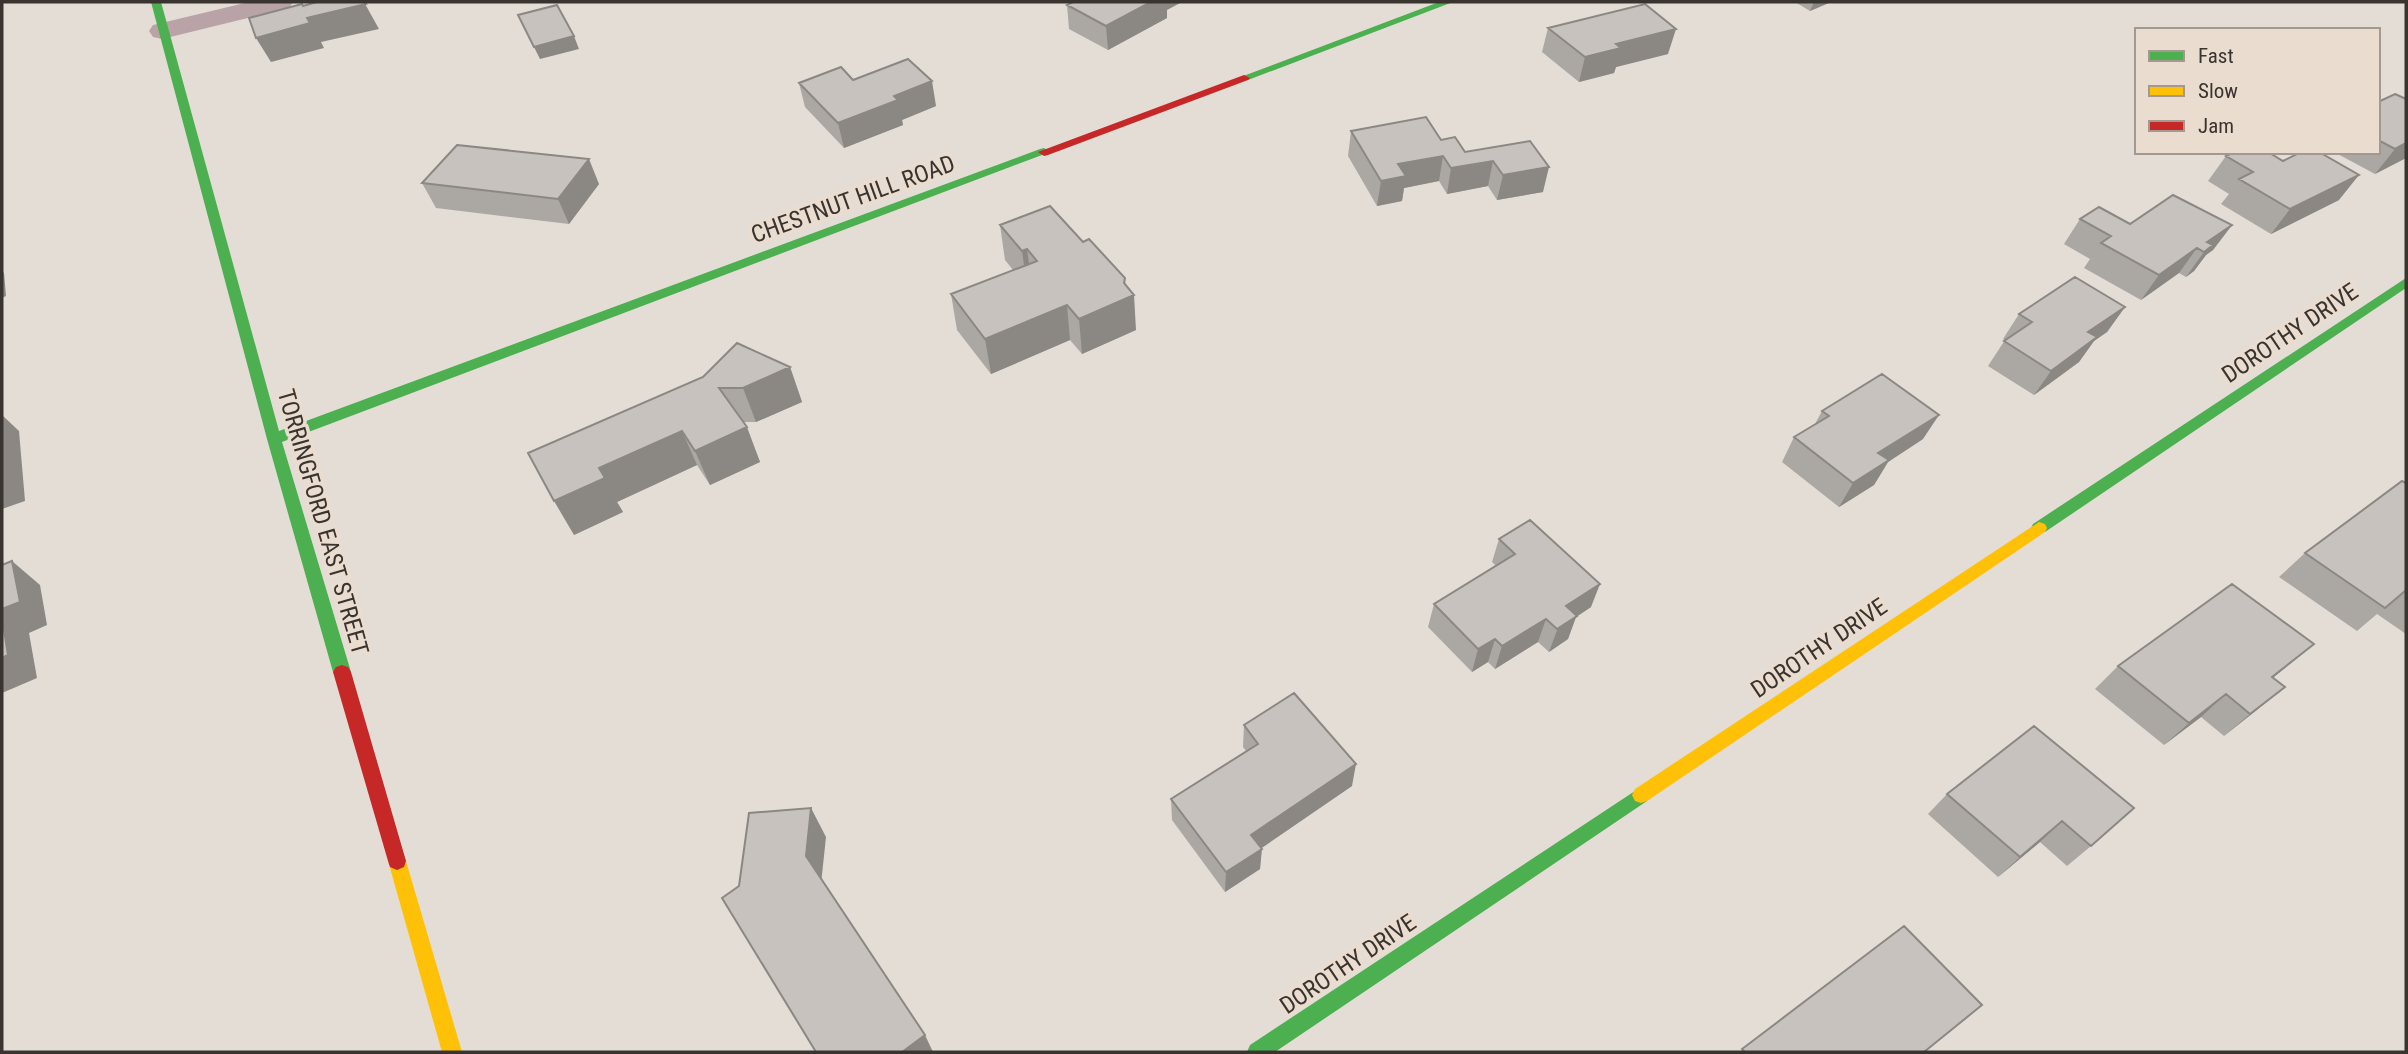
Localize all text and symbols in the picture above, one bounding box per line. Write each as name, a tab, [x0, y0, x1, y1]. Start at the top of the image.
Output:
legend	[2135, 28, 2380, 154]
text: Fast	[2198, 44, 2234, 68]
text: Slow	[2198, 79, 2238, 103]
text: Jam	[2198, 114, 2234, 138]
street label: CHESTNUT HILL ROAD	[747, 149, 959, 249]
street label: DOROTHY DRIVE	[2217, 277, 2363, 389]
street label: TORRINGFORD EAST STREET	[272, 386, 374, 658]
street label: DOROTHY DRIVE	[1746, 592, 1892, 704]
street label: DOROTHY DRIVE	[1275, 908, 1421, 1020]

